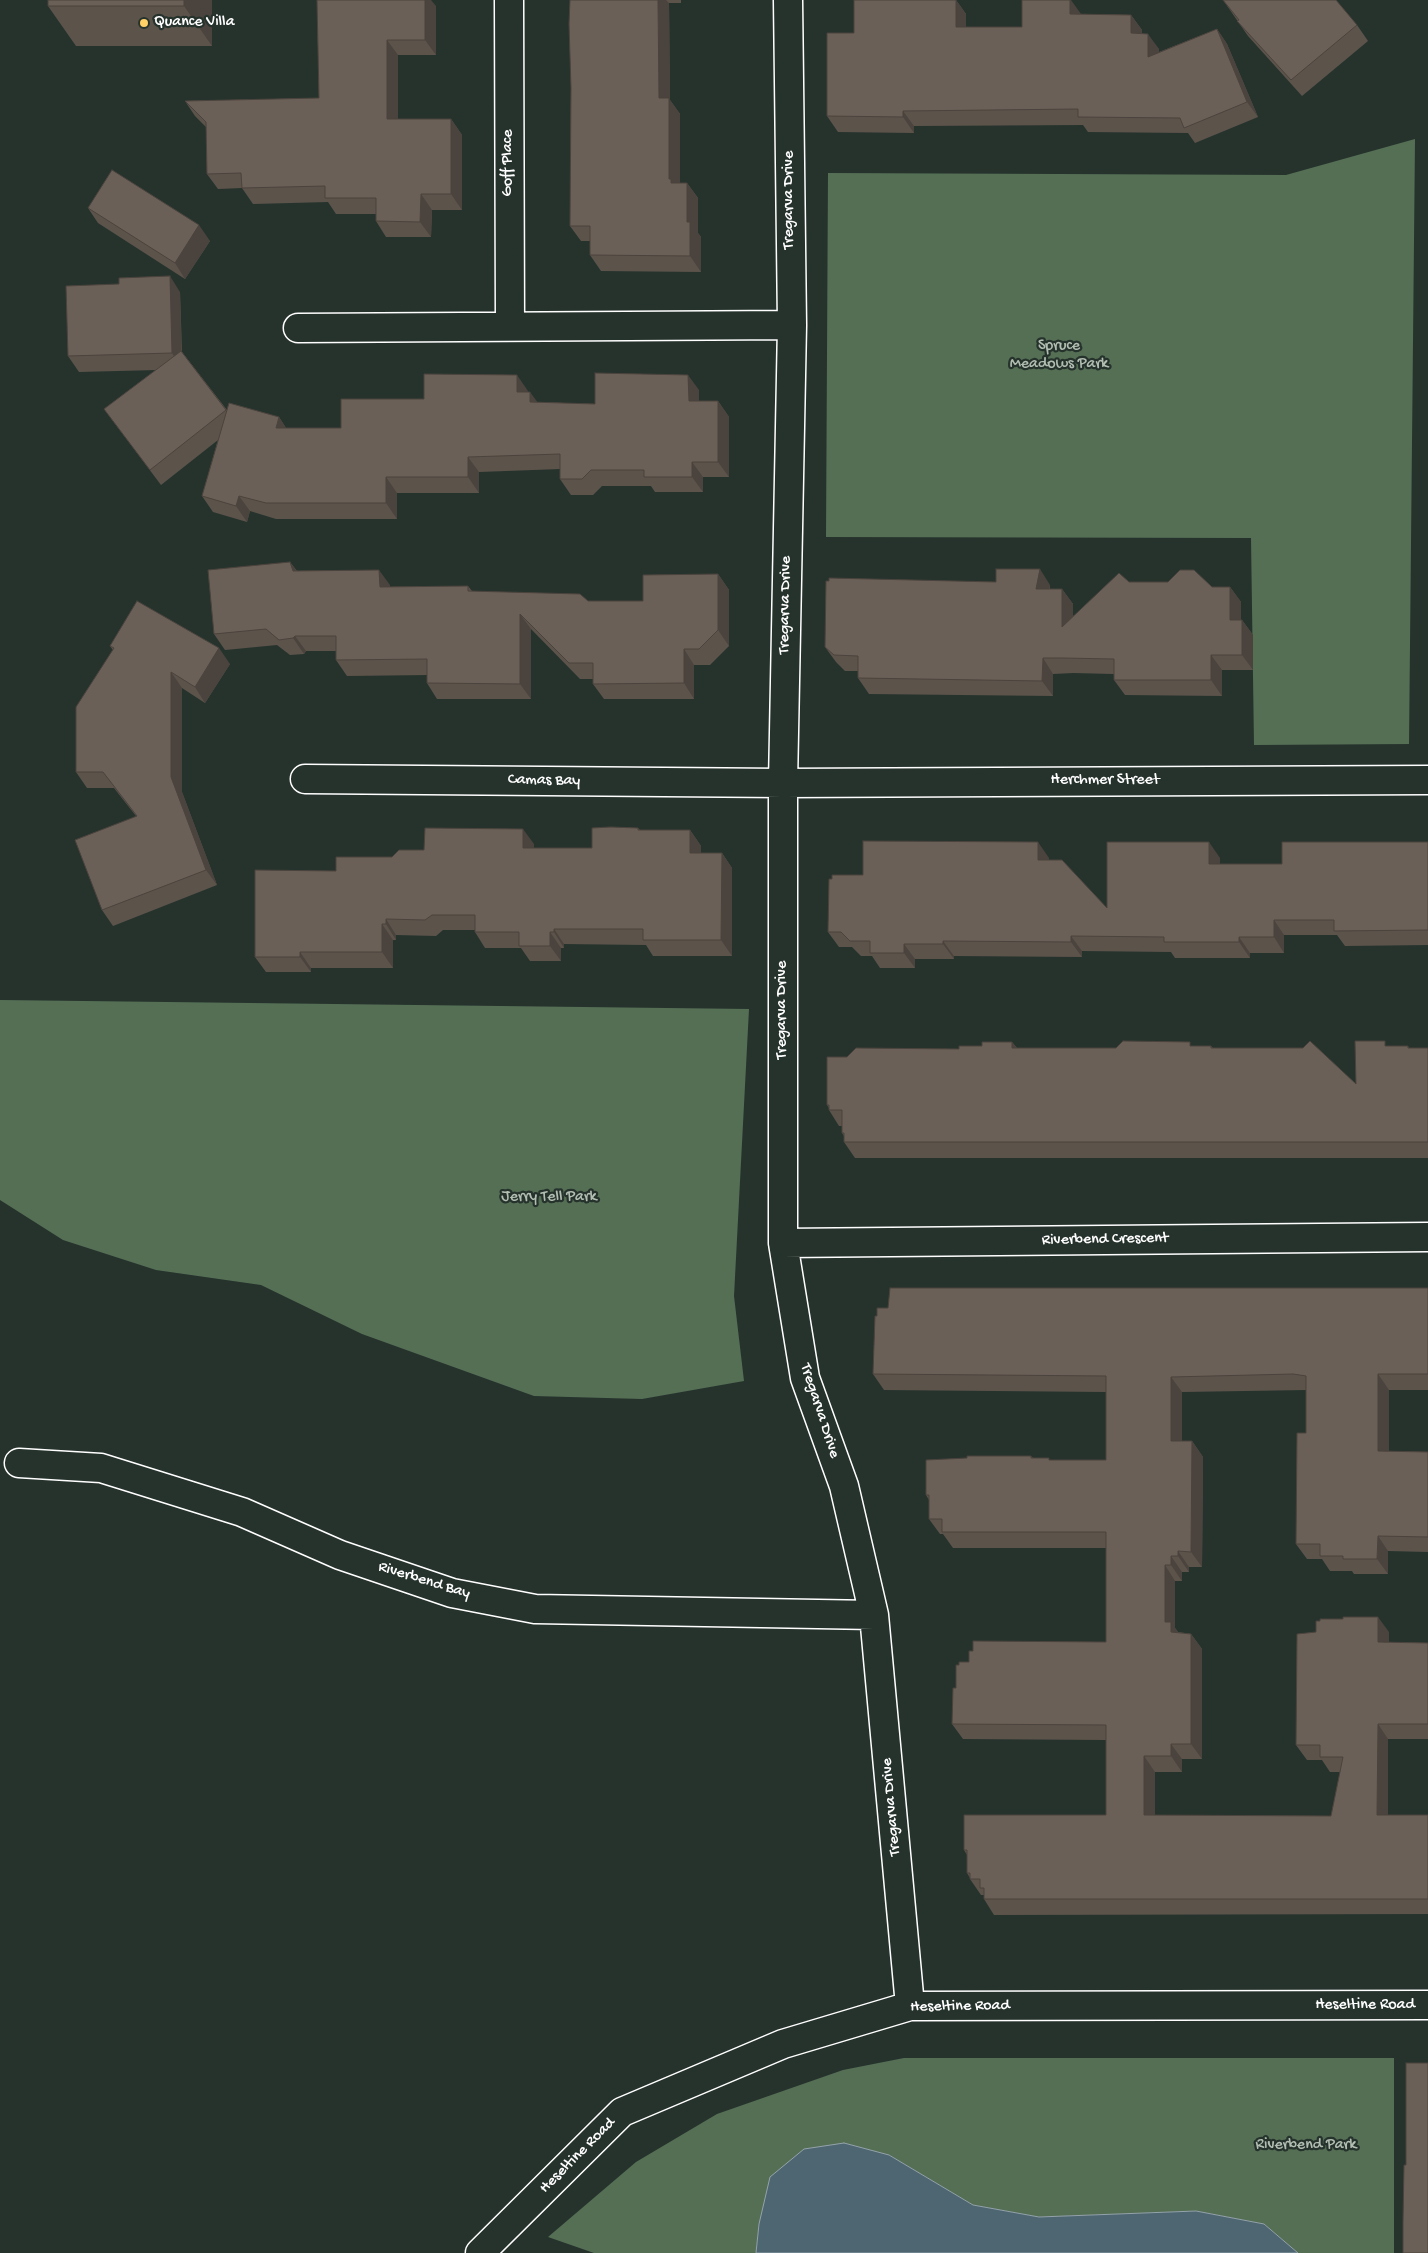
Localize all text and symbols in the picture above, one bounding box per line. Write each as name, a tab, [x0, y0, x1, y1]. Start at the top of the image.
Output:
place label: Quance Villa	[154, 13, 235, 33]
marker: Quance Villa	[138, 17, 150, 29]
street label: Goff Place	[499, 130, 519, 196]
street label: Tregarva Drive	[780, 151, 800, 249]
park label: Spruce Meadows Park	[1010, 337, 1108, 375]
street label: Tregarva Drive	[776, 556, 796, 654]
street label: Camas Bay	[508, 771, 580, 791]
street label: Herchmer Street	[1051, 771, 1159, 791]
street label: Tregarva Drive	[773, 961, 793, 1059]
park label: Jerry Tell Park	[501, 1188, 597, 1208]
street label: Riverbend Crescent	[1042, 1229, 1168, 1251]
street label: Tregarva Drive	[795, 1361, 843, 1461]
street label: Riverbend Bay	[376, 1558, 472, 1604]
street label: Tregarva Drive	[878, 1757, 906, 1857]
street label: Heseltine Road	[1315, 1996, 1415, 2016]
street label: Heseltine Road	[910, 1997, 1010, 2017]
street label: Heseltine Road	[536, 2114, 620, 2198]
park label: Riverbend Park	[1256, 2136, 1356, 2156]

